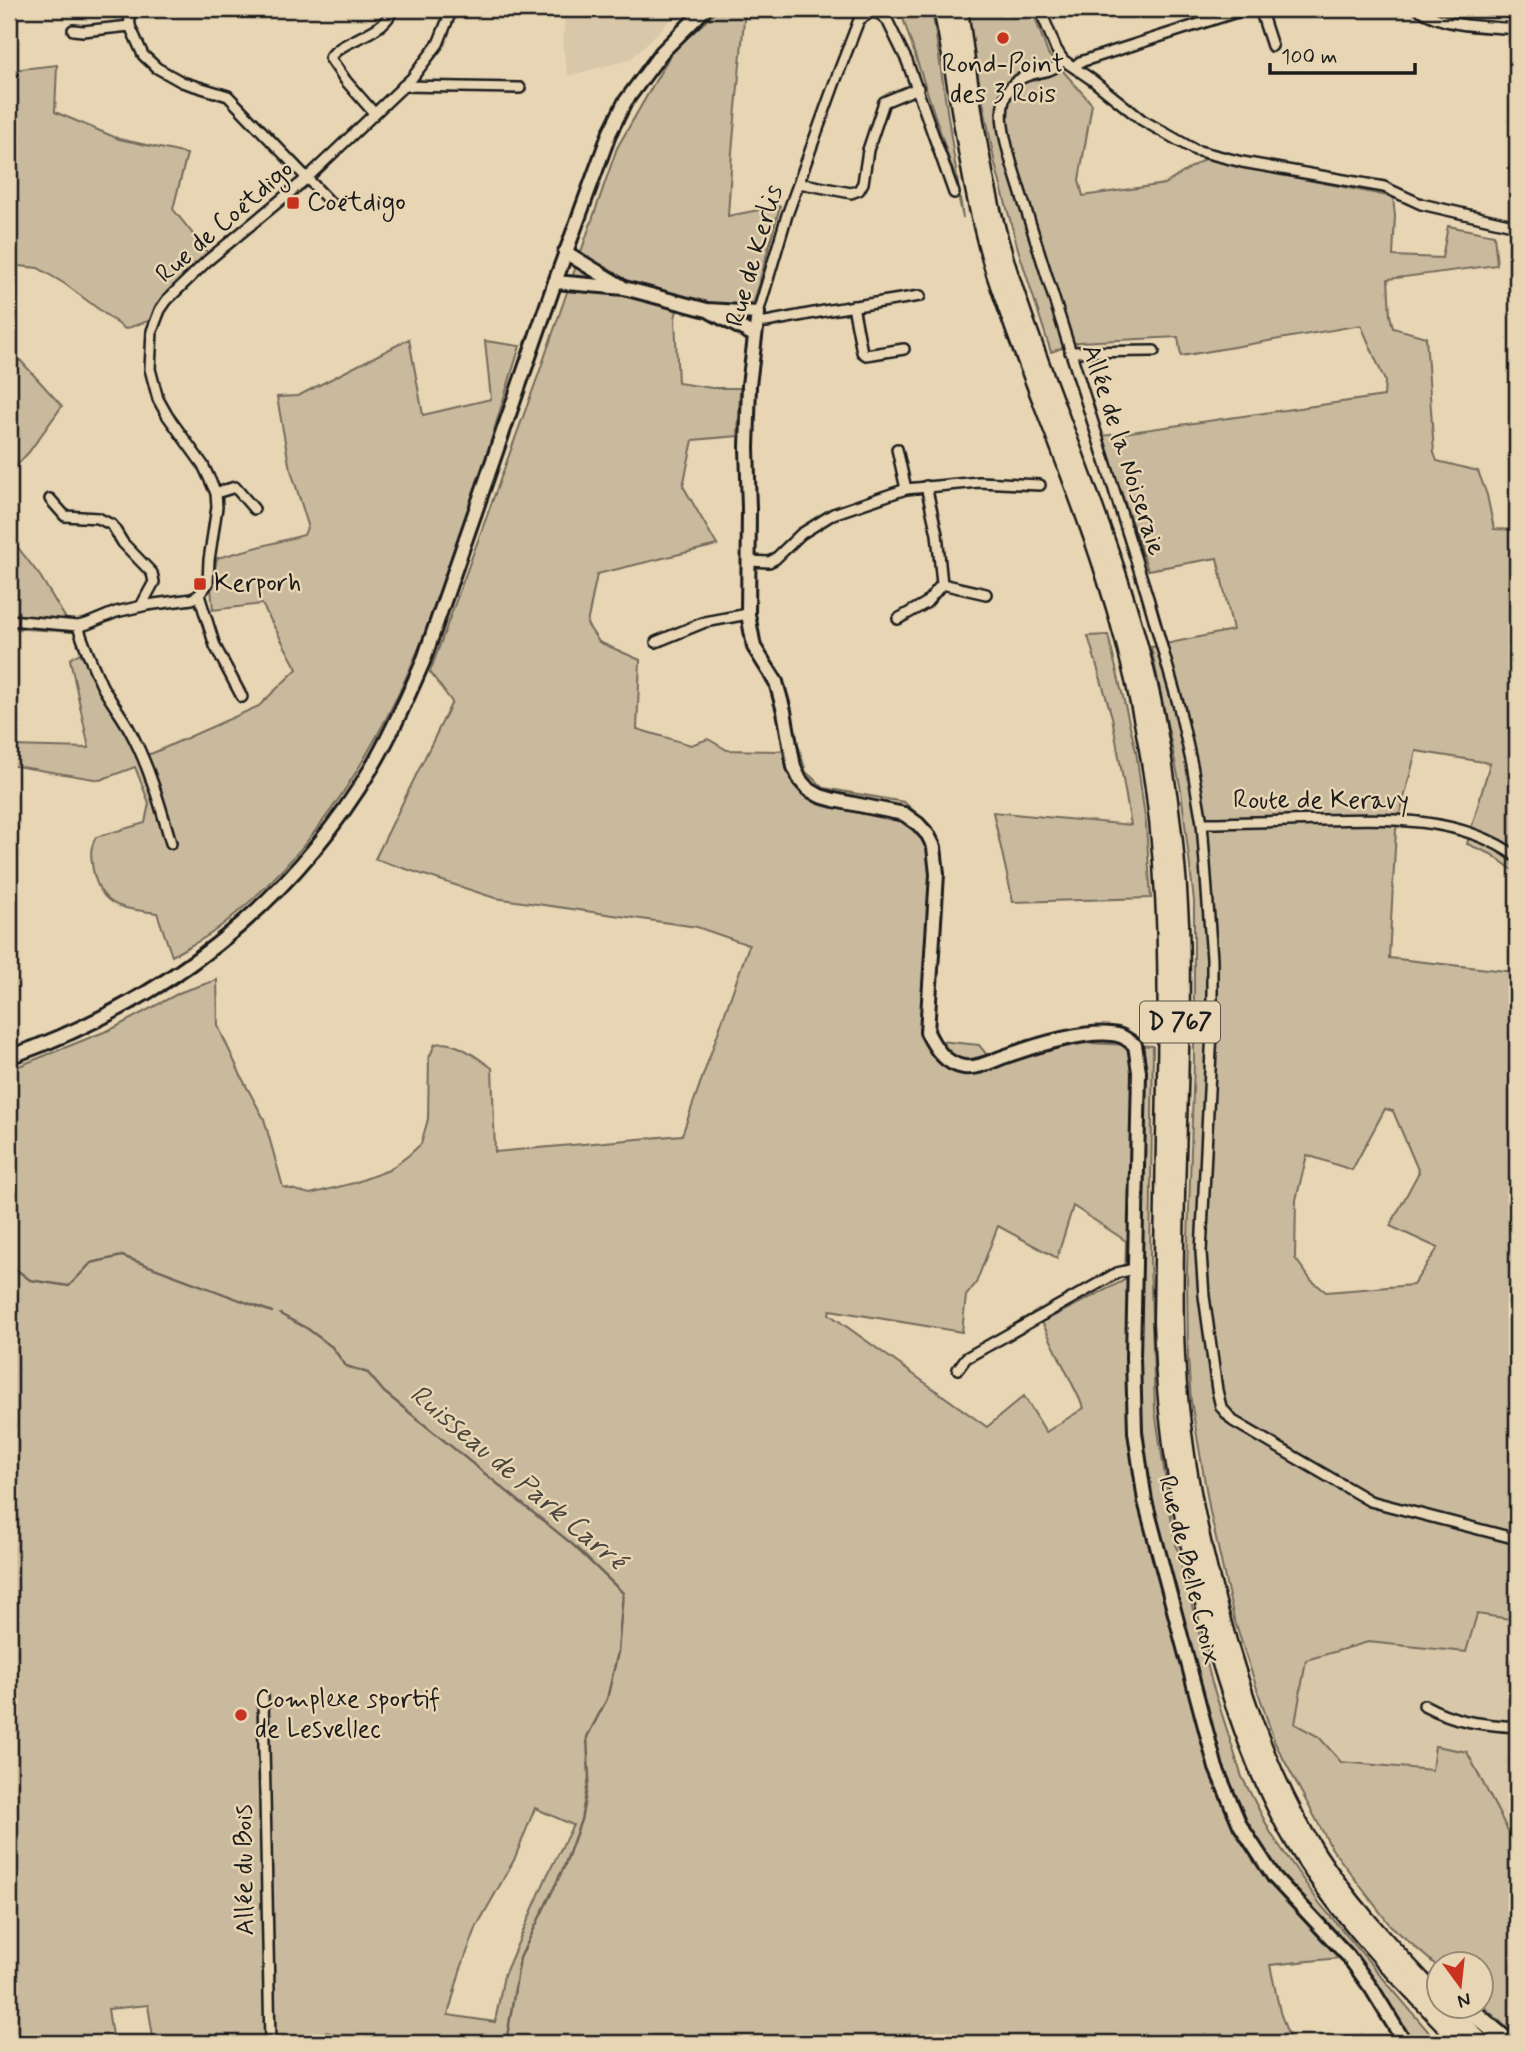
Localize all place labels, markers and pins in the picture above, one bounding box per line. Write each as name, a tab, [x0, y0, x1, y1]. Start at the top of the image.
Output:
marker: Rond-Point des 3 Rois	[995, 30, 1011, 46]
place label: Rond-Point des 3 Rois	[942, 48, 1064, 112]
place label: Coëtdigo	[307, 186, 406, 222]
marker: Coëtdigo	[285, 195, 301, 211]
place label: Kerporh	[214, 567, 301, 601]
marker: Kerporh	[192, 576, 208, 592]
place label: Complexe sportif de Lesvellec	[255, 1683, 440, 1747]
marker: Complexe sportif de Lesvellec	[233, 1707, 249, 1723]

